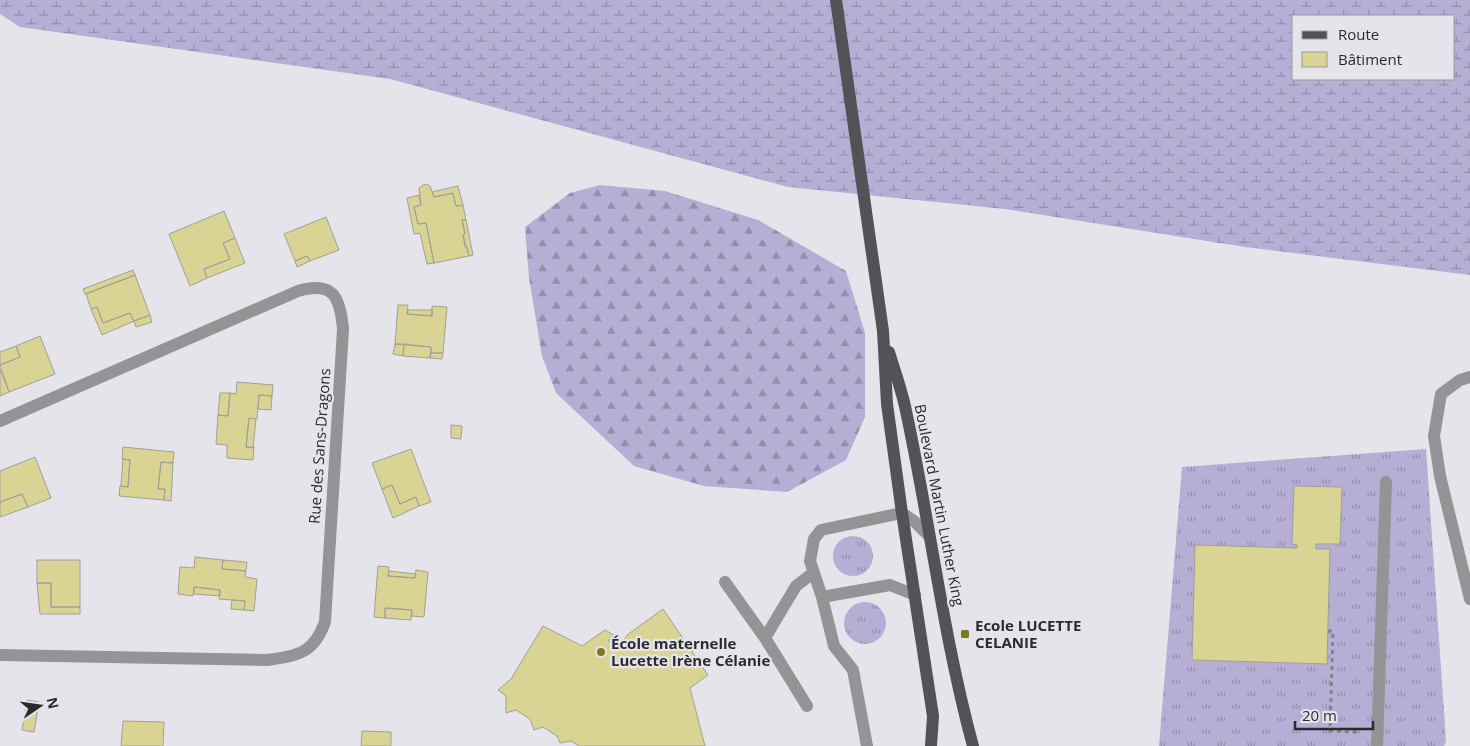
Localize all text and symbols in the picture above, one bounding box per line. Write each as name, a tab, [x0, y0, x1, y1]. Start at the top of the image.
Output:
legend	[1292, 15, 1455, 80]
text: Route	[1338, 24, 1379, 44]
text: Bâtiment	[1338, 49, 1402, 69]
street label: Rue des Sans-Dragons	[304, 367, 334, 525]
street label: Boulevard Martin Luther King	[911, 402, 969, 608]
place label: Ecole LUCETTE CELANIE	[975, 615, 1081, 652]
marker: Ecole LUCETTE CELANIE	[959, 628, 971, 640]
place label: École maternelle Lucette Irène Célanie	[611, 633, 770, 670]
marker: École maternelle Lucette Irène Célanie	[595, 646, 607, 658]
north arrow	[15, 681, 65, 731]
text: N	[43, 695, 64, 711]
scale bar	[1295, 698, 1372, 730]
text: 20 m	[1302, 705, 1337, 725]

